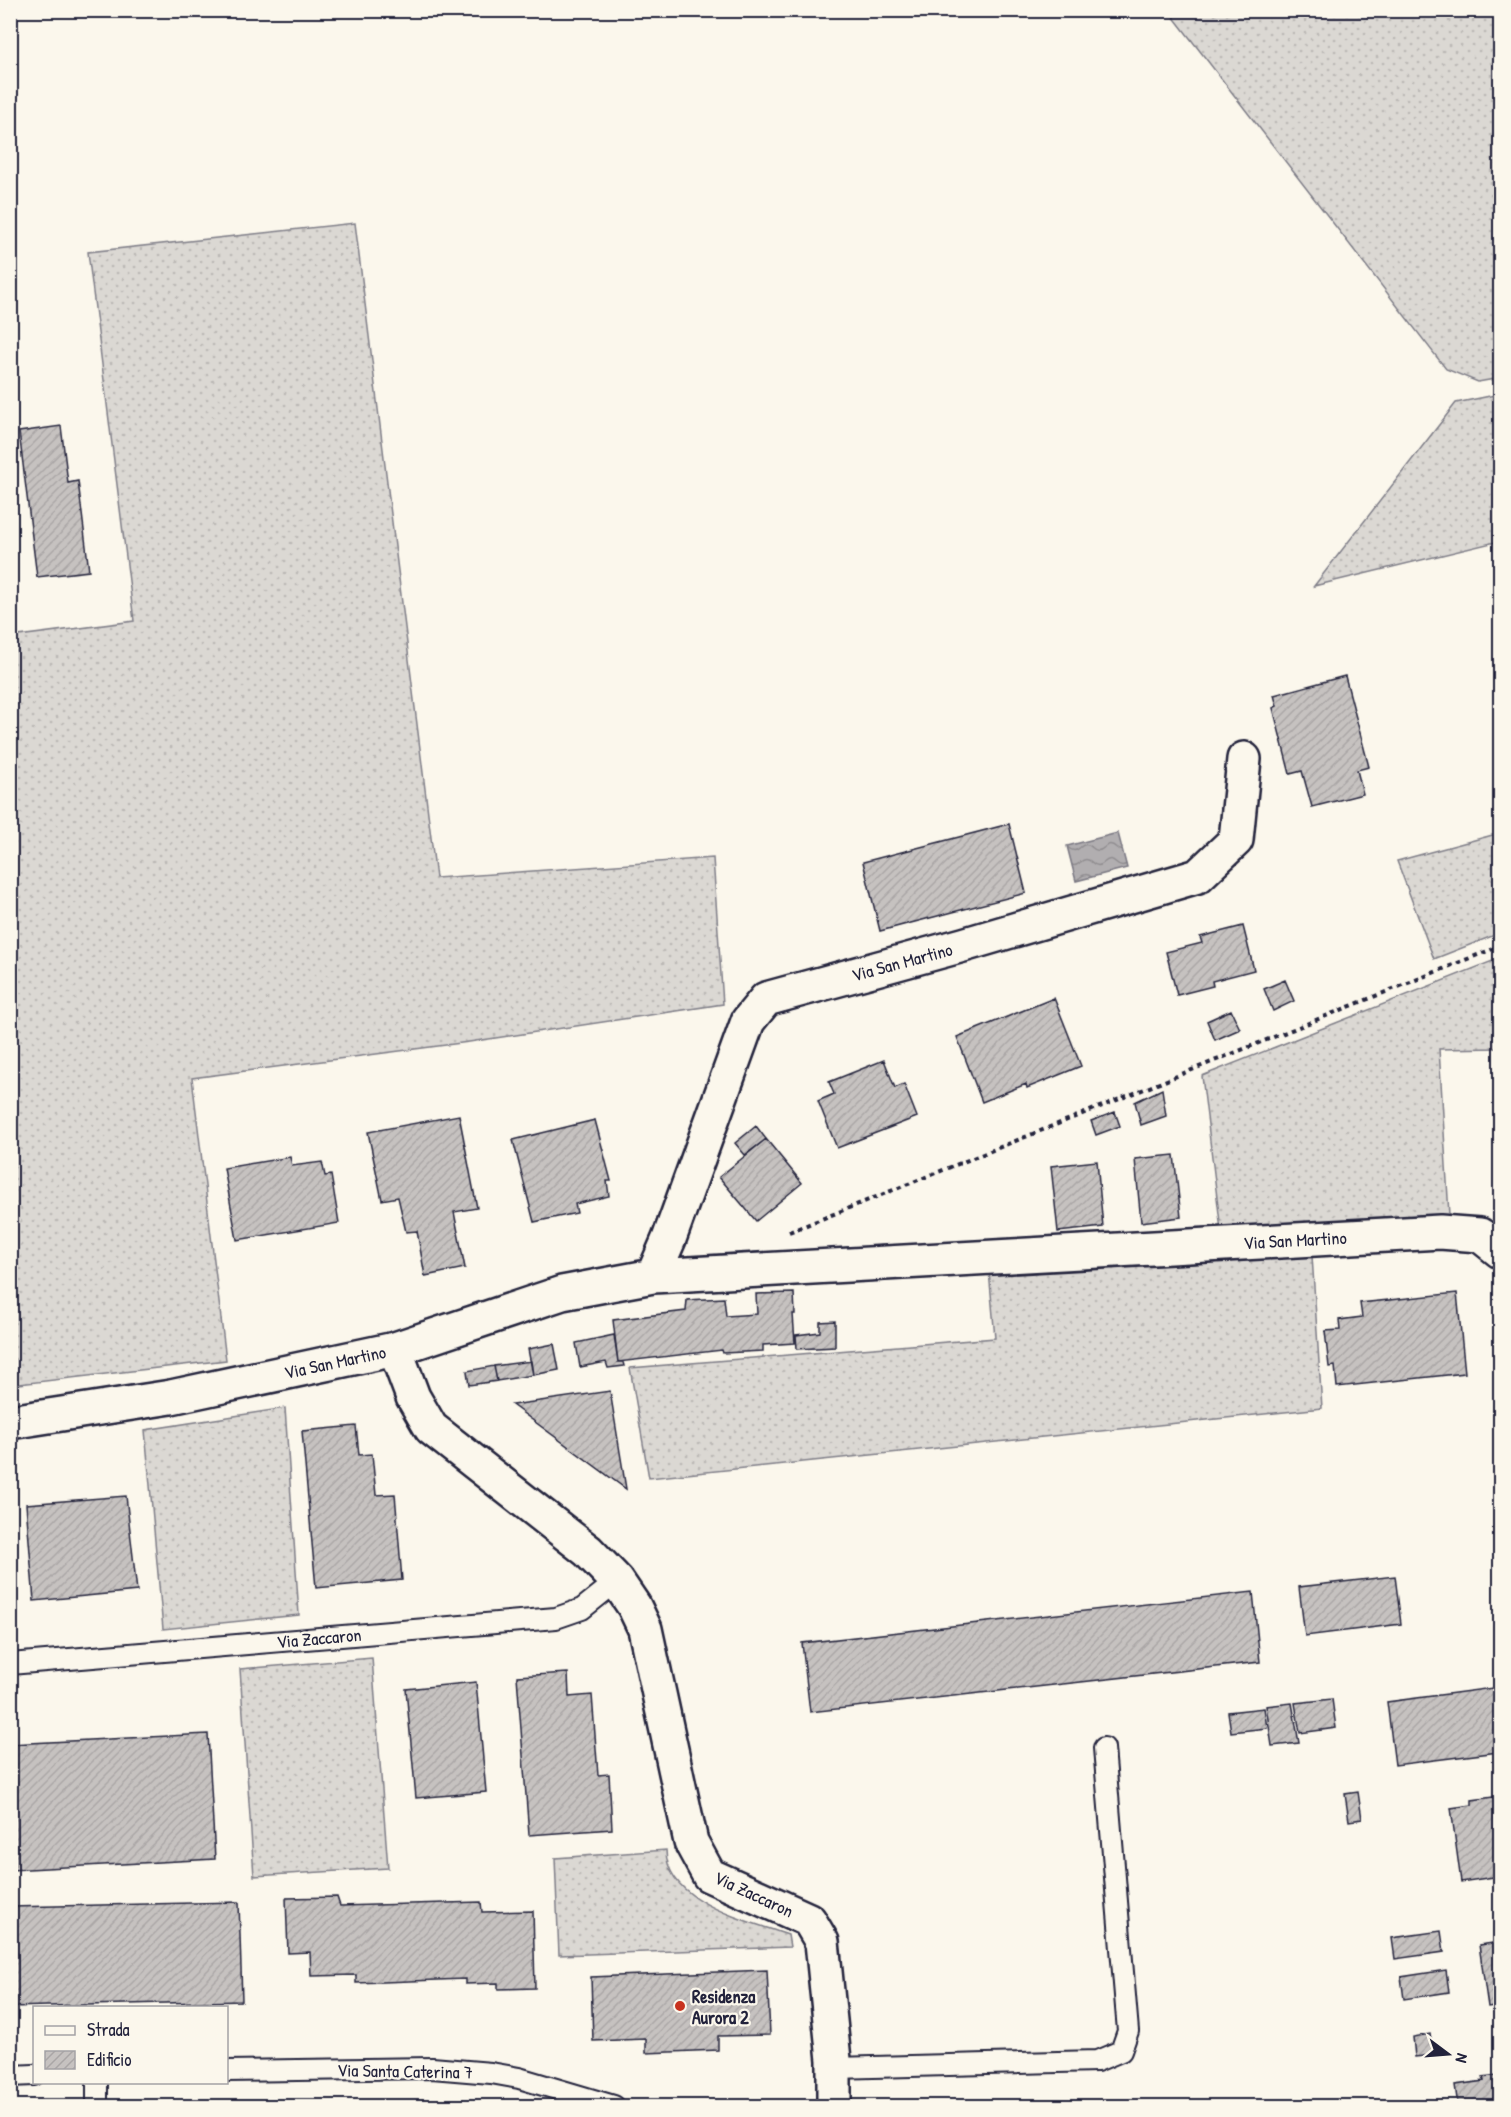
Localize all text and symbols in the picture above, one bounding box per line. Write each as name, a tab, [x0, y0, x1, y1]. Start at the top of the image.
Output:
street label: Via San Martino	[849, 937, 955, 987]
street label: Via San Martino	[1243, 1225, 1347, 1255]
street label: Via San Martino	[282, 1339, 388, 1385]
street label: Via Zaccaron	[276, 1622, 362, 1654]
street label: Via Zaccaron	[710, 1865, 798, 1923]
place label: Residenza Aurora 2	[692, 1984, 756, 2030]
marker: Residenza Aurora 2	[673, 1999, 687, 2013]
legend	[33, 2006, 228, 2084]
text: Strada	[87, 2017, 130, 2042]
north arrow	[1418, 2024, 1478, 2084]
text: Edificio	[87, 2047, 131, 2072]
text: N	[1451, 2051, 1474, 2066]
street label: Via Santa Caterina 7	[337, 2057, 473, 2085]

